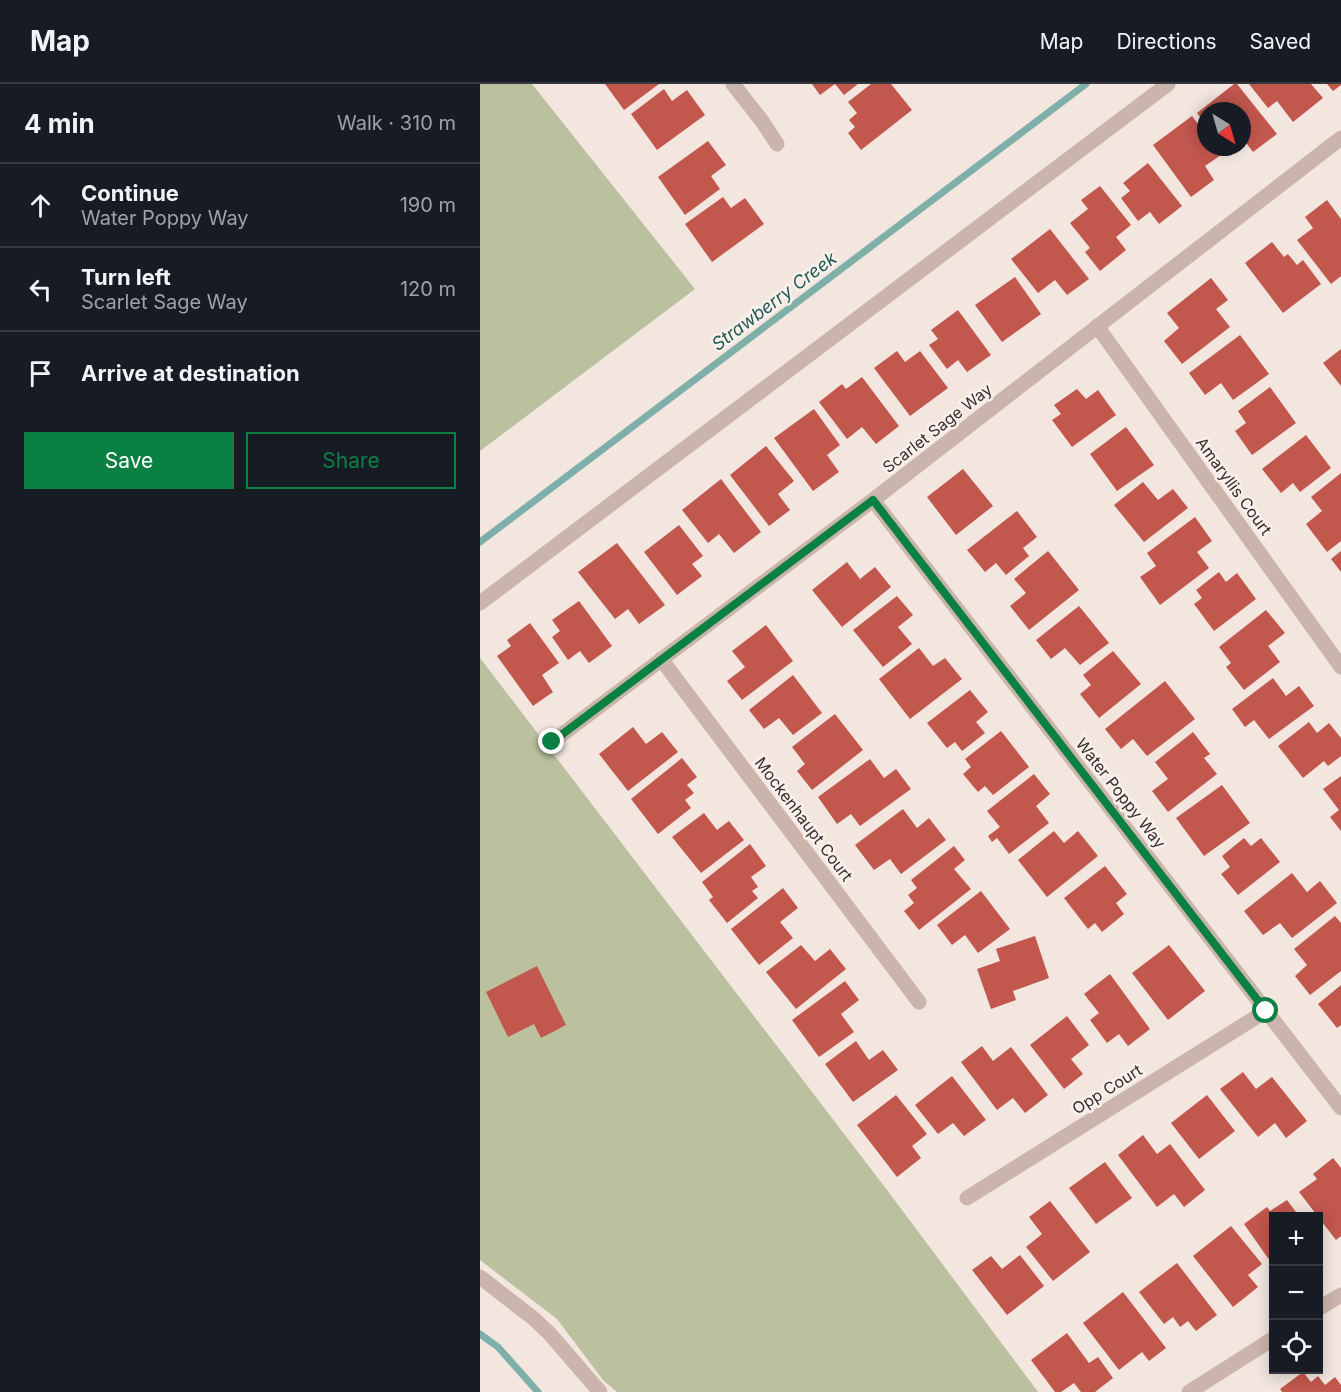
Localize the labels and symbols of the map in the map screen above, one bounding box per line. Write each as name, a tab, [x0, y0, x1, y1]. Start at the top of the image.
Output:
north arrow	[1197, 102, 1251, 156]
water label: Strawberry Creek	[708, 247, 841, 355]
street label: Scarlet Sage Way	[878, 379, 996, 477]
street label: Amaryllis Court	[1192, 433, 1276, 539]
route end	[538, 728, 564, 754]
street label: Water Poppy Way	[1072, 734, 1170, 852]
street label: Mockenhaupt Court	[751, 753, 857, 885]
route start	[1252, 997, 1278, 1023]
street label: Opp Court	[1068, 1060, 1146, 1118]

